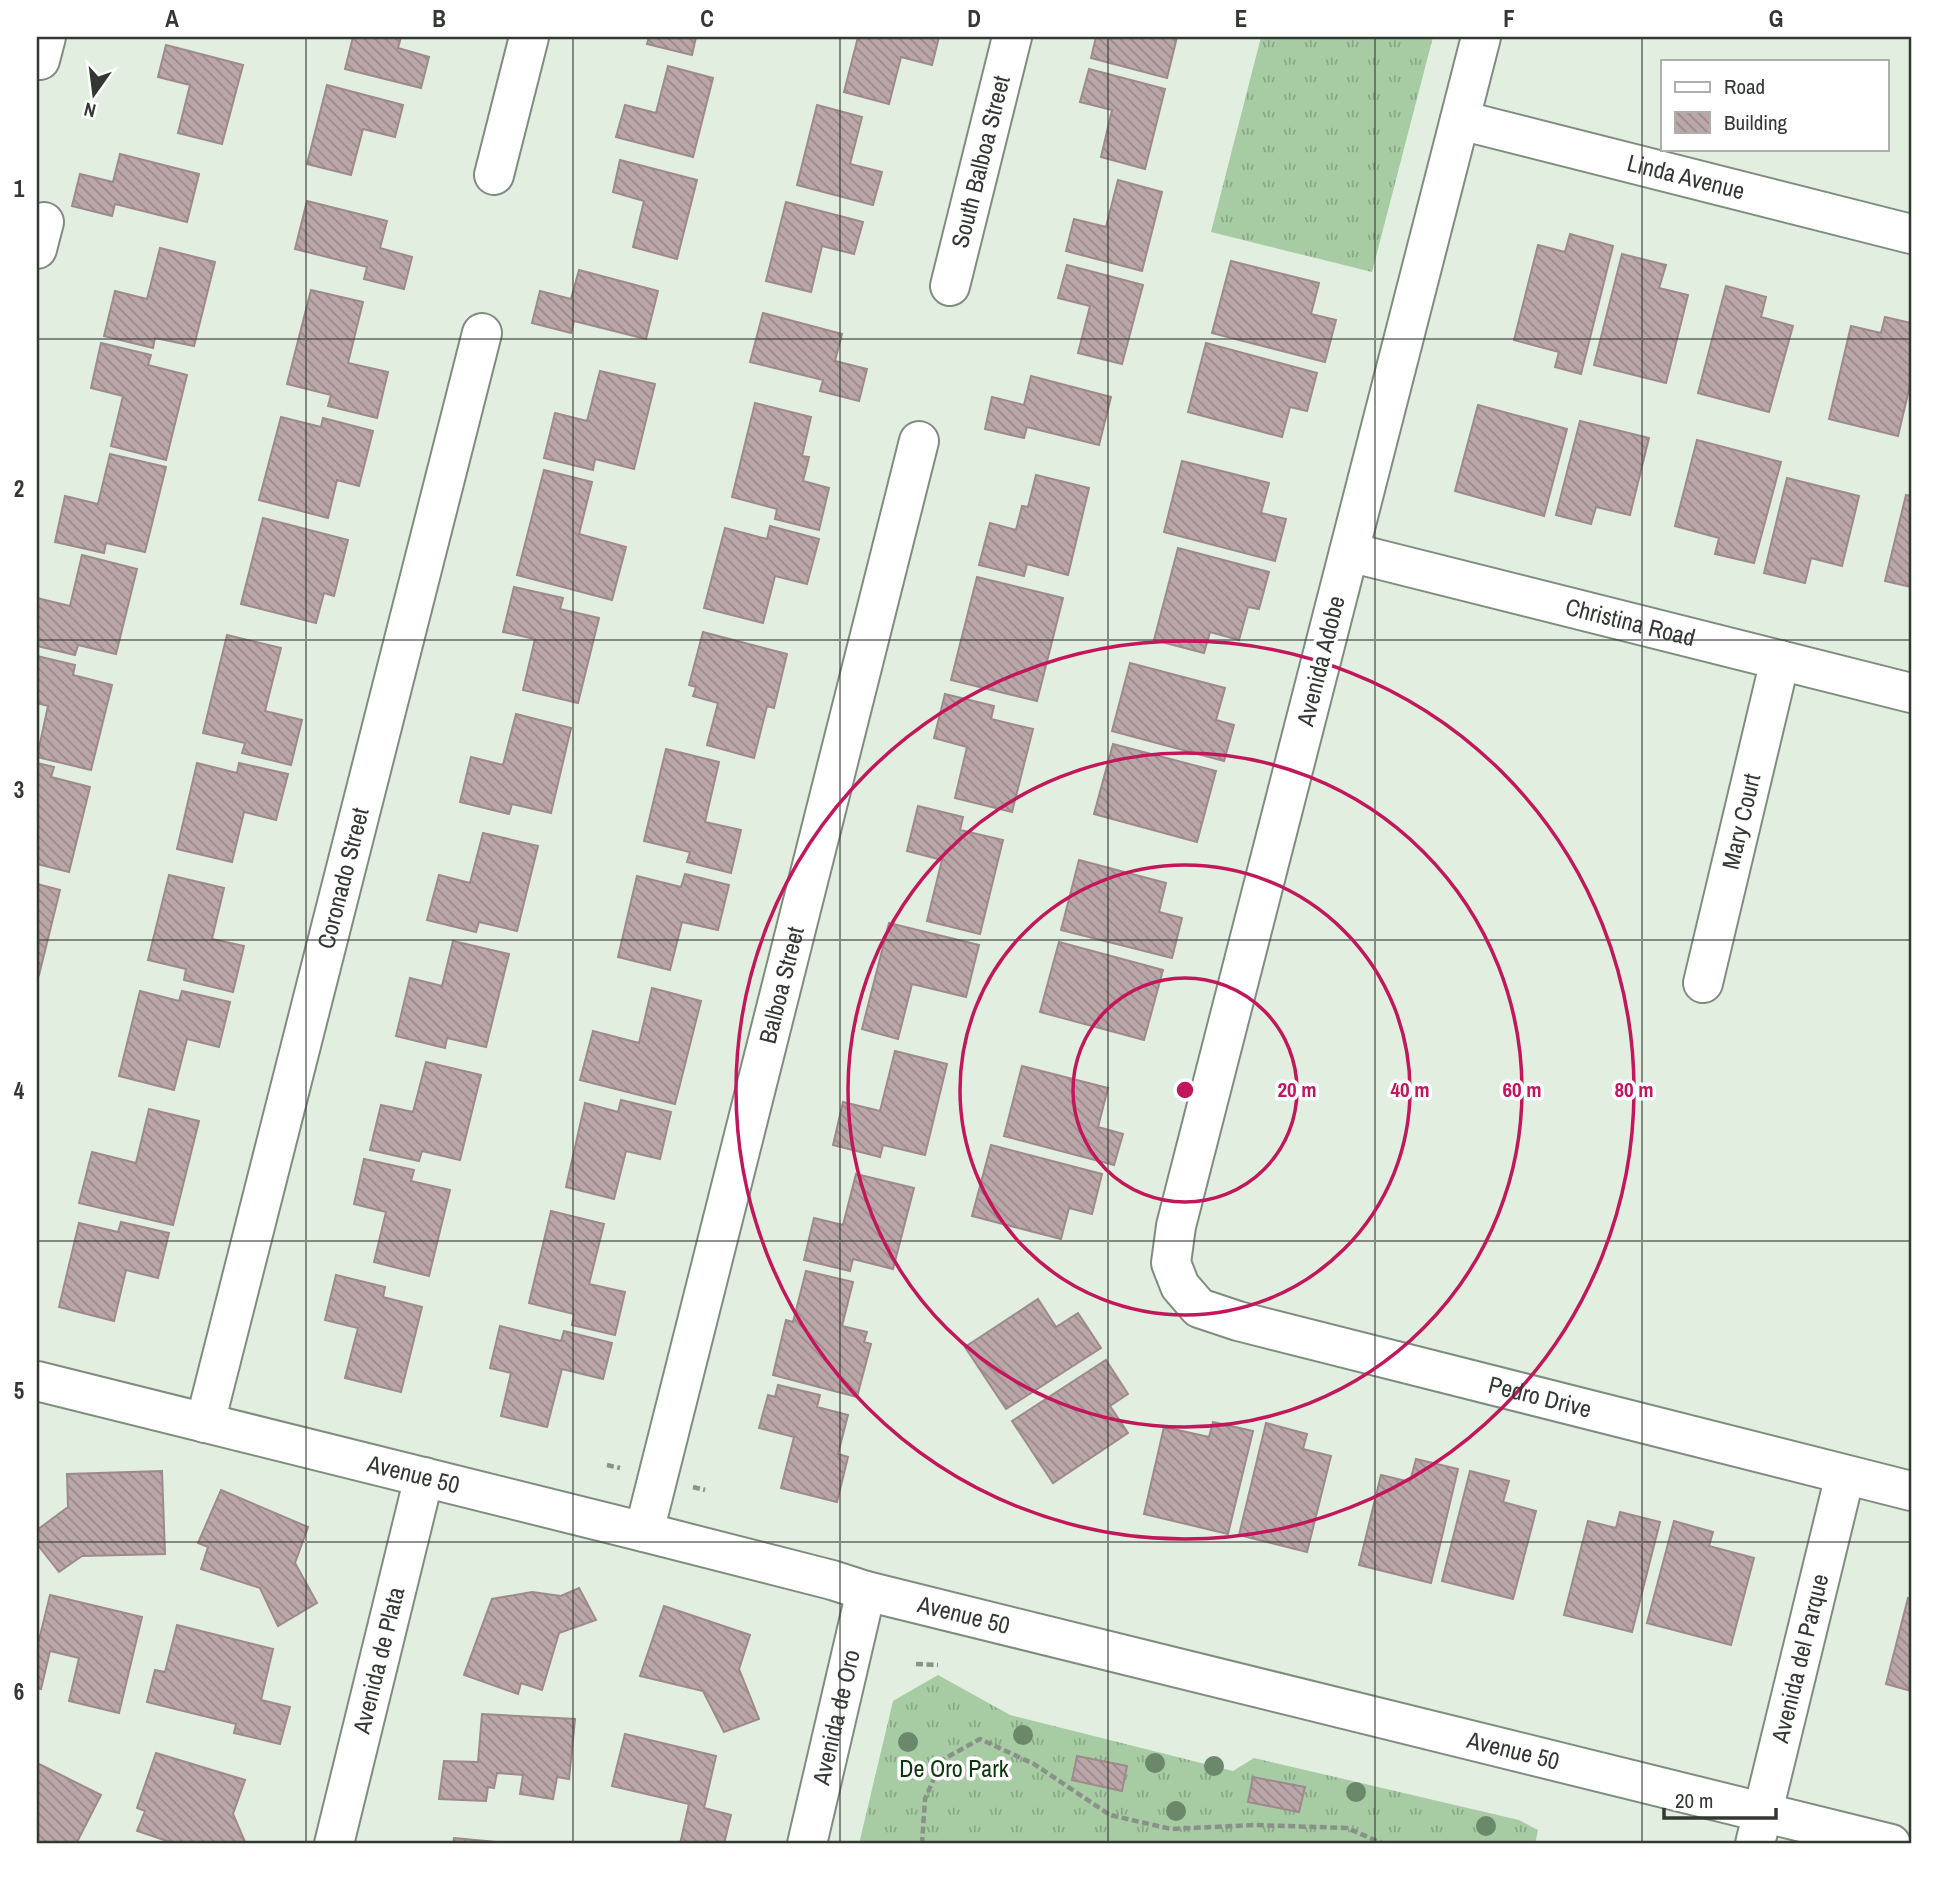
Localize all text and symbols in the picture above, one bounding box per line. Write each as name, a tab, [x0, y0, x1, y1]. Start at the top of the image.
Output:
text: A	[165, 3, 179, 34]
text: B	[432, 3, 446, 34]
text: C	[700, 3, 714, 34]
text: D	[967, 3, 981, 34]
text: E	[1235, 3, 1247, 34]
text: F	[1503, 3, 1515, 34]
text: G	[1769, 3, 1783, 34]
north arrow	[60, 60, 130, 130]
legend	[1661, 60, 1888, 150]
street label: South Balboa Street	[943, 72, 1017, 251]
text: Road	[1724, 72, 1765, 101]
text: N	[81, 97, 98, 124]
text: Building	[1724, 108, 1788, 137]
street label: Linda Avenue	[1624, 146, 1748, 206]
text: 1	[14, 173, 25, 204]
text: 2	[14, 473, 24, 504]
street label: Christina Road	[1562, 590, 1699, 653]
street label: Avenida Adobe	[1288, 592, 1352, 730]
street label: Mary Court	[1714, 770, 1768, 872]
text: 3	[14, 774, 24, 805]
street label: Coronado Street	[309, 804, 376, 952]
street label: Balboa Street	[751, 923, 811, 1047]
text: 4	[14, 1075, 25, 1106]
text: 20 m	[1277, 1075, 1317, 1104]
text: 40 m	[1390, 1075, 1430, 1104]
text: 60 m	[1502, 1075, 1542, 1104]
text: 80 m	[1614, 1075, 1654, 1104]
centre of rings	[1173, 1078, 1197, 1102]
street label: Pedro Drive	[1485, 1368, 1595, 1425]
text: 5	[14, 1375, 24, 1406]
street label: Avenue 50	[363, 1447, 463, 1501]
street label: Avenida del Parque	[1763, 1571, 1835, 1747]
street label: Avenida de Plata	[344, 1584, 411, 1738]
street label: Avenue 50	[914, 1587, 1013, 1641]
street label: Avenida de Oro	[804, 1647, 867, 1789]
text: 6	[14, 1676, 24, 1707]
street label: Avenue 50	[1463, 1723, 1563, 1777]
park label: De Oro Park	[899, 1752, 1009, 1784]
scale bar	[1664, 1776, 1776, 1820]
text: 20 m	[1675, 1786, 1713, 1815]

